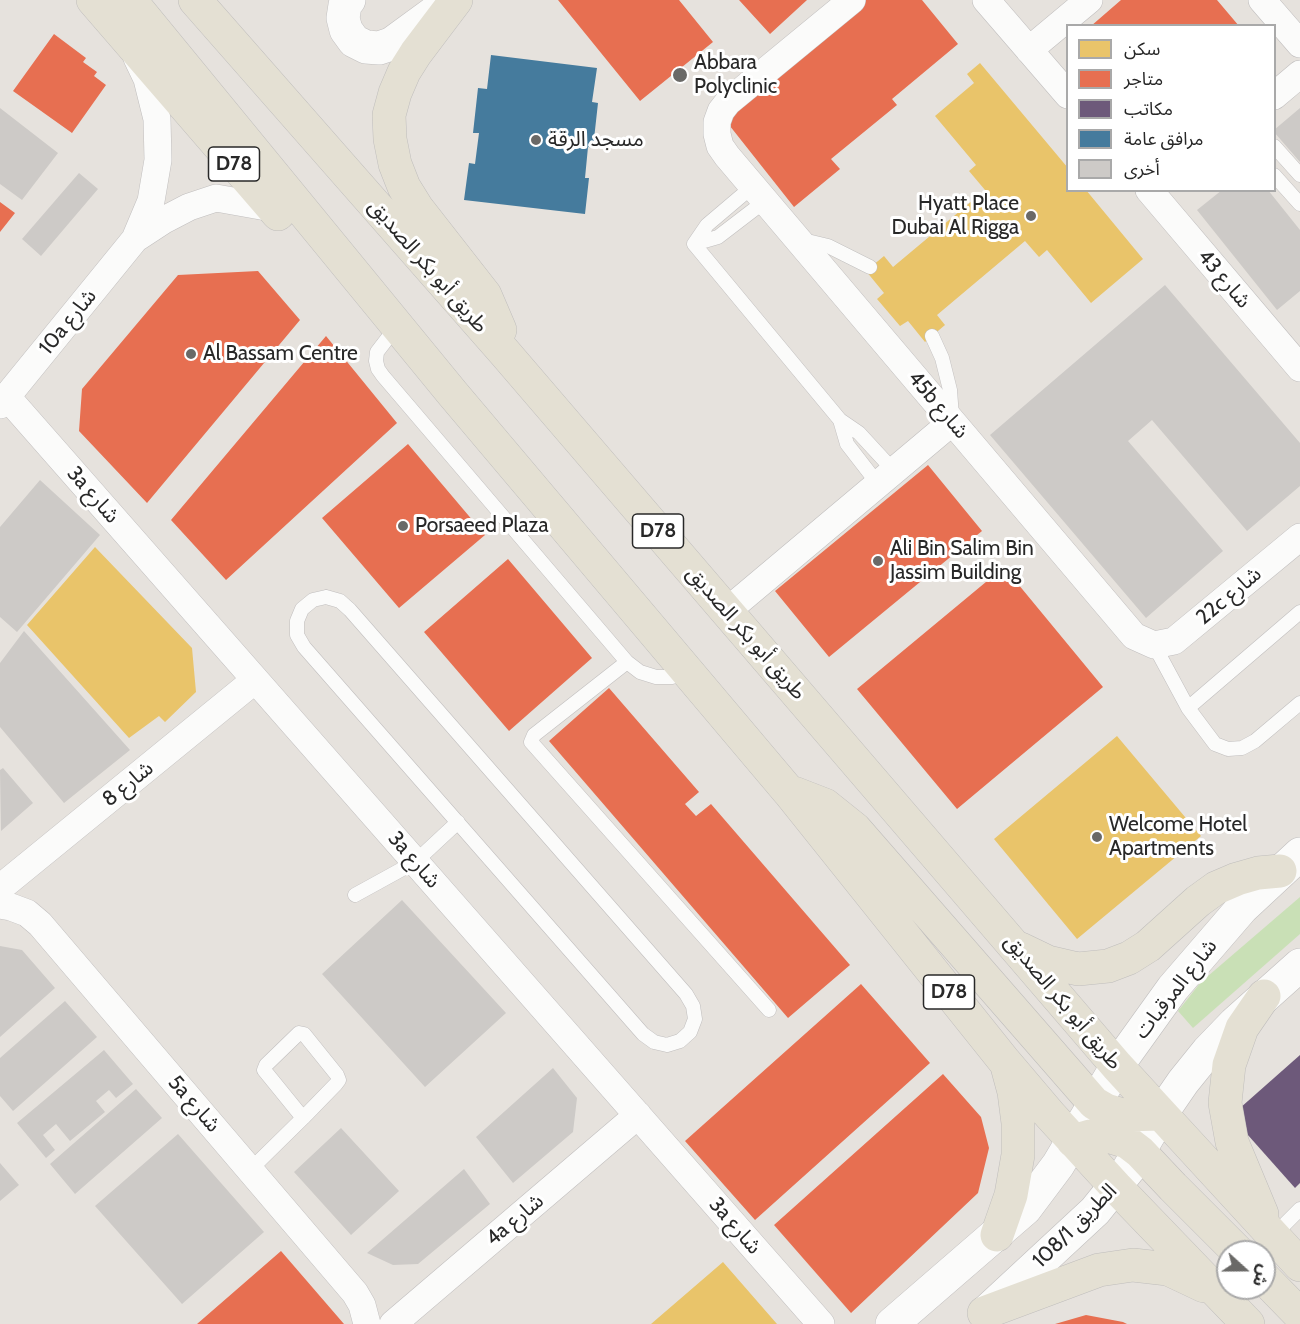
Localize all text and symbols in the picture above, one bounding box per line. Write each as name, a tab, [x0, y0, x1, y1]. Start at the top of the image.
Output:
legend	[1066, 24, 1276, 192]
text: سكن	[1124, 38, 1160, 60]
place label: Abbara Polyclinic	[694, 50, 777, 100]
marker: Abbara Polyclinic	[671, 66, 689, 84]
text: متاجر	[1124, 68, 1163, 90]
text: مكاتب	[1124, 98, 1173, 120]
place label: مسجد الرقة	[548, 127, 644, 153]
text: مرافق عامة	[1124, 128, 1204, 150]
marker: مسجد الرقة	[529, 133, 543, 147]
road number: D78	[208, 147, 260, 181]
text: أخرى	[1124, 158, 1160, 180]
place label: Hyatt Place Dubai Al Rigga	[892, 191, 1019, 241]
street label: طريق أبو بكر الصديق	[363, 194, 493, 338]
marker: Hyatt Place Dubai Al Rigga	[1024, 209, 1038, 223]
street label: شارع 43	[1192, 244, 1256, 314]
street label: 10a شارع	[34, 284, 102, 360]
place label: Al Bassam Centre	[203, 341, 358, 367]
marker: Al Bassam Centre	[184, 347, 198, 361]
street label: 45b شارع	[902, 366, 974, 444]
street label: 3a شارع	[61, 461, 125, 529]
place label: Porsaeed Plaza	[415, 513, 548, 539]
road number: D78	[632, 514, 684, 548]
marker: Porsaeed Plaza	[396, 519, 410, 533]
place label: Ali Bin Salim Bin Jassim Building	[890, 536, 1034, 586]
marker: Ali Bin Salim Bin Jassim Building	[871, 554, 885, 568]
street label: طريق أبو بكر الصديق	[681, 561, 811, 705]
street label: 22c شارع	[1191, 562, 1267, 630]
street label: شارع 8	[97, 756, 159, 812]
place label: Welcome Hotel Apartments	[1109, 812, 1247, 862]
street label: 3a شارع	[382, 826, 446, 894]
marker: Welcome Hotel Apartments	[1090, 830, 1104, 844]
street label: طريق أبو بكر الصديق	[999, 929, 1127, 1075]
street label: شارع المرقبات	[1129, 934, 1223, 1044]
road number: D78	[924, 975, 974, 1009]
street label: 5a شارع	[162, 1070, 226, 1138]
street label: 108/1 الطريق	[1028, 1179, 1122, 1273]
street label: 4a شارع	[481, 1189, 549, 1251]
street label: 3a شارع	[703, 1192, 767, 1260]
north arrow	[1216, 1240, 1276, 1300]
text: ش	[1249, 1262, 1274, 1290]

